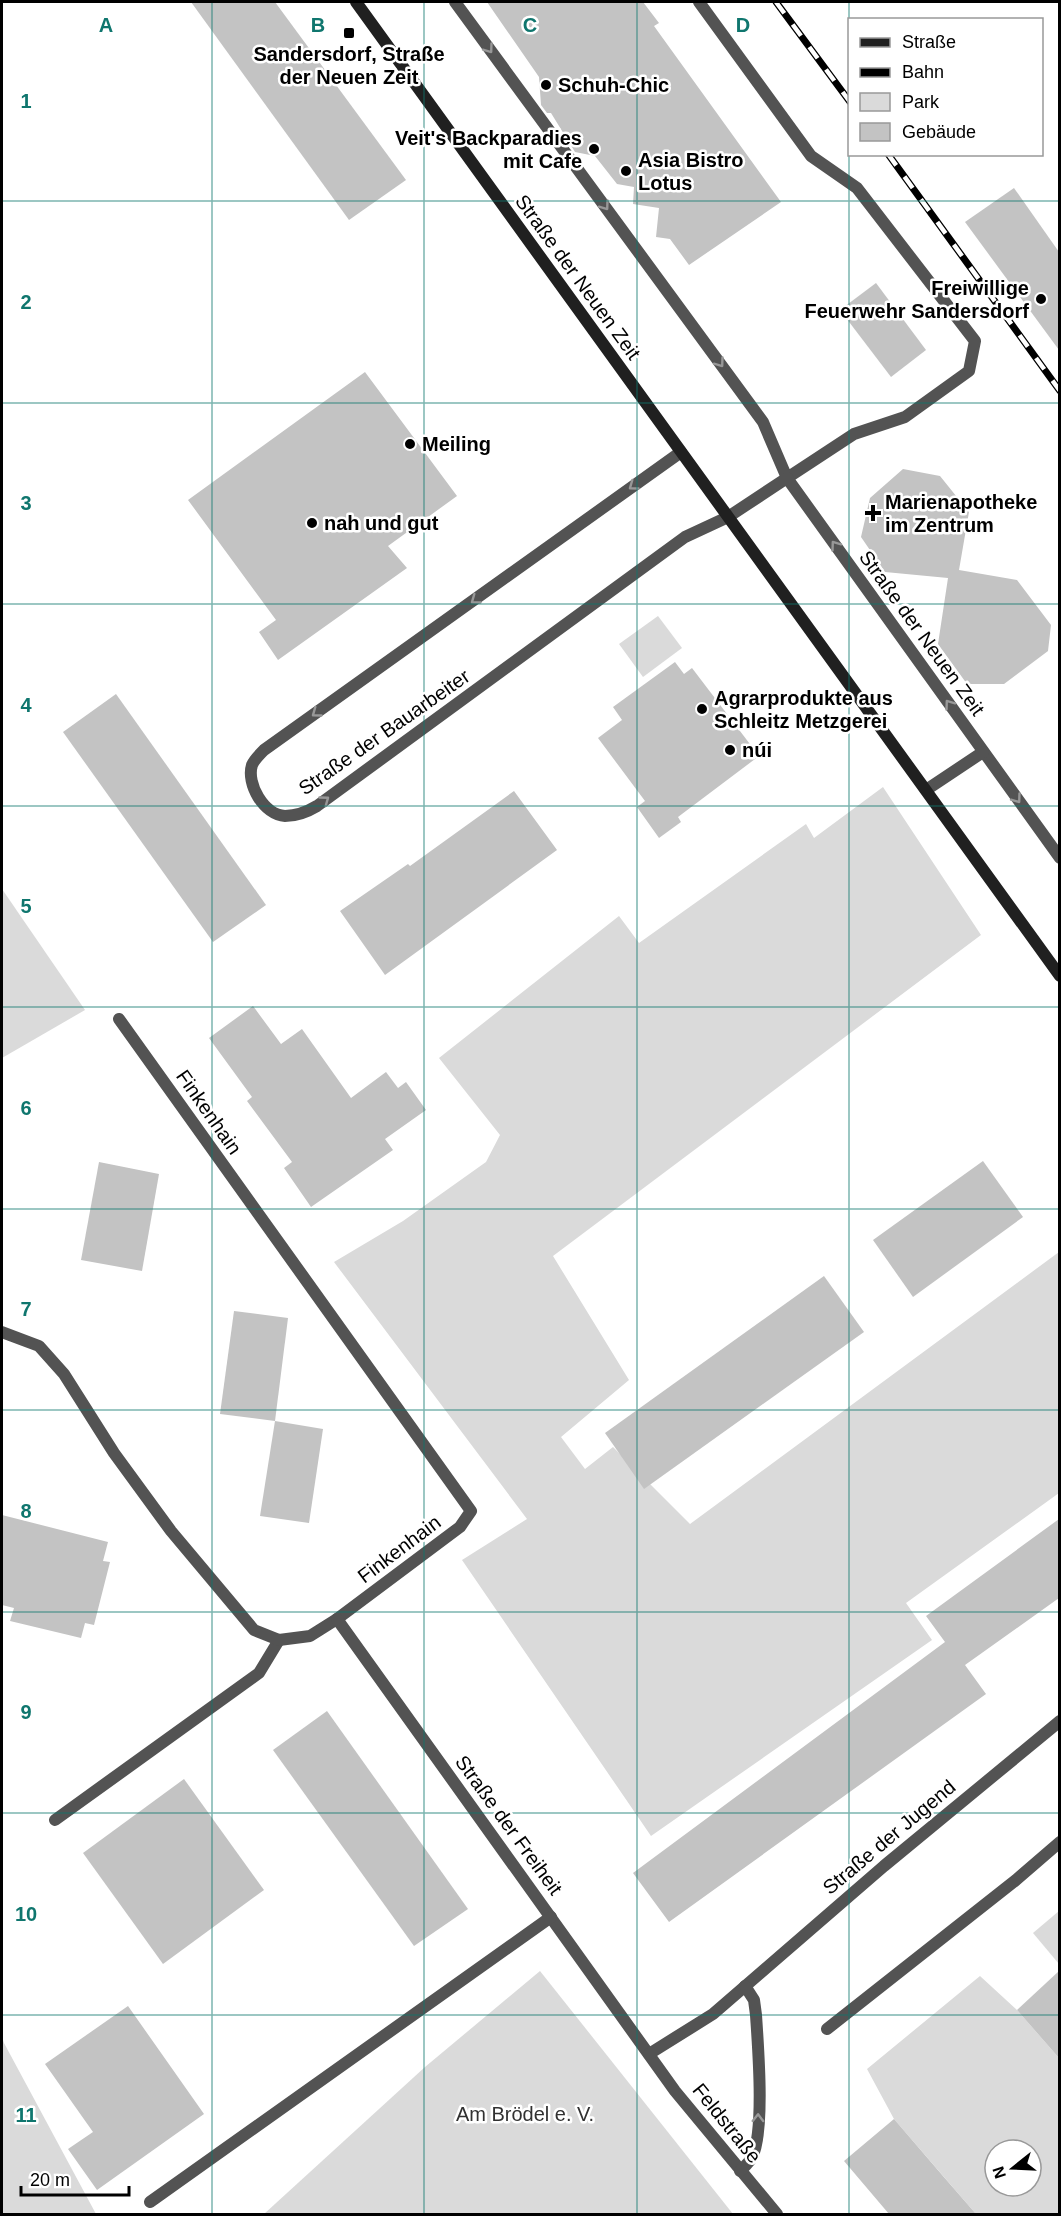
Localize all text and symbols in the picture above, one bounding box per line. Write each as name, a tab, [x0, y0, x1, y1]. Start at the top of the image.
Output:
text: A	[99, 14, 113, 36]
text: B	[311, 14, 325, 36]
text: C	[523, 14, 537, 36]
text: D	[736, 14, 750, 36]
legend	[848, 18, 1043, 156]
marker: Sandersdorf, Straße der Neuen Zeit	[342, 26, 356, 40]
text: Straße	[902, 32, 956, 52]
one-way arrow	[482, 42, 493, 53]
place label: Sandersdorf, Straße der Neuen Zeit	[253, 43, 445, 88]
text: Bahn	[902, 62, 944, 82]
place label: Schuh-Chic	[558, 74, 669, 96]
marker: Schuh-Chic	[539, 78, 553, 92]
text: 1	[20, 90, 32, 112]
text: Park	[902, 92, 940, 112]
text: Gebäude	[902, 122, 976, 142]
place label: Veit's Backparadies mit Cafe	[395, 127, 582, 172]
marker: Veit's Backparadies mit Cafe	[587, 142, 601, 156]
place label: Asia Bistro Lotus	[638, 149, 744, 194]
marker: Asia Bistro Lotus	[619, 164, 633, 178]
street label: Straße der Neuen Zeit	[511, 190, 645, 364]
one-way arrow	[597, 200, 608, 211]
place label: Freiwillige Feuerwehr Sandersdorf	[804, 277, 1029, 322]
text: 2	[20, 291, 32, 313]
marker: Freiwillige Feuerwehr Sandersdorf	[1034, 292, 1048, 306]
one-way arrow	[713, 357, 724, 368]
place label: Meiling	[422, 433, 491, 455]
marker: Meiling	[403, 437, 417, 451]
one-way arrow	[629, 479, 640, 490]
place label: Marienapotheke im Zentrum	[885, 491, 1037, 536]
text: 3	[20, 492, 32, 514]
marker: Marienapotheke im Zentrum	[866, 506, 880, 520]
place label: nah und gut	[324, 512, 439, 534]
marker: nah und gut	[305, 516, 319, 530]
one-way arrow	[831, 541, 842, 552]
street label: Straße der Neuen Zeit	[855, 546, 989, 720]
one-way arrow	[470, 593, 481, 604]
street label: Straße der Bauarbeiter	[294, 664, 474, 799]
place label: Agrarprodukte aus Schleitz Metzgerei	[714, 687, 893, 732]
text: 4	[20, 694, 32, 716]
one-way arrow	[945, 700, 956, 711]
marker: Agrarprodukte aus Schleitz Metzgerei	[695, 702, 709, 716]
one-way arrow	[311, 706, 322, 717]
place label: núi	[742, 739, 772, 761]
marker: núi	[723, 743, 737, 757]
one-way arrow	[1010, 793, 1021, 804]
one-way arrow	[319, 796, 330, 807]
text: 5	[20, 895, 32, 917]
street label: Finkenhain	[172, 1066, 246, 1158]
text: 6	[20, 1097, 32, 1119]
text: 7	[20, 1298, 32, 1320]
text: 8	[20, 1500, 32, 1522]
street label: Finkenhain	[353, 1511, 445, 1587]
text: 9	[20, 1701, 32, 1723]
street label: Straße der Freiheit	[451, 1751, 567, 1899]
street label: Straße der Jugend	[818, 1775, 960, 1899]
text: 10	[15, 1903, 37, 1925]
street label: Feldstraße	[688, 2079, 766, 2167]
park label: Am Brödel e. V.	[456, 2103, 594, 2125]
text: 11	[15, 2104, 37, 2126]
one-way arrow	[752, 2113, 764, 2122]
north arrow	[983, 2138, 1043, 2198]
scale bar	[21, 2159, 129, 2197]
text: N	[989, 2164, 1009, 2181]
text: 20 m	[30, 2170, 70, 2190]

